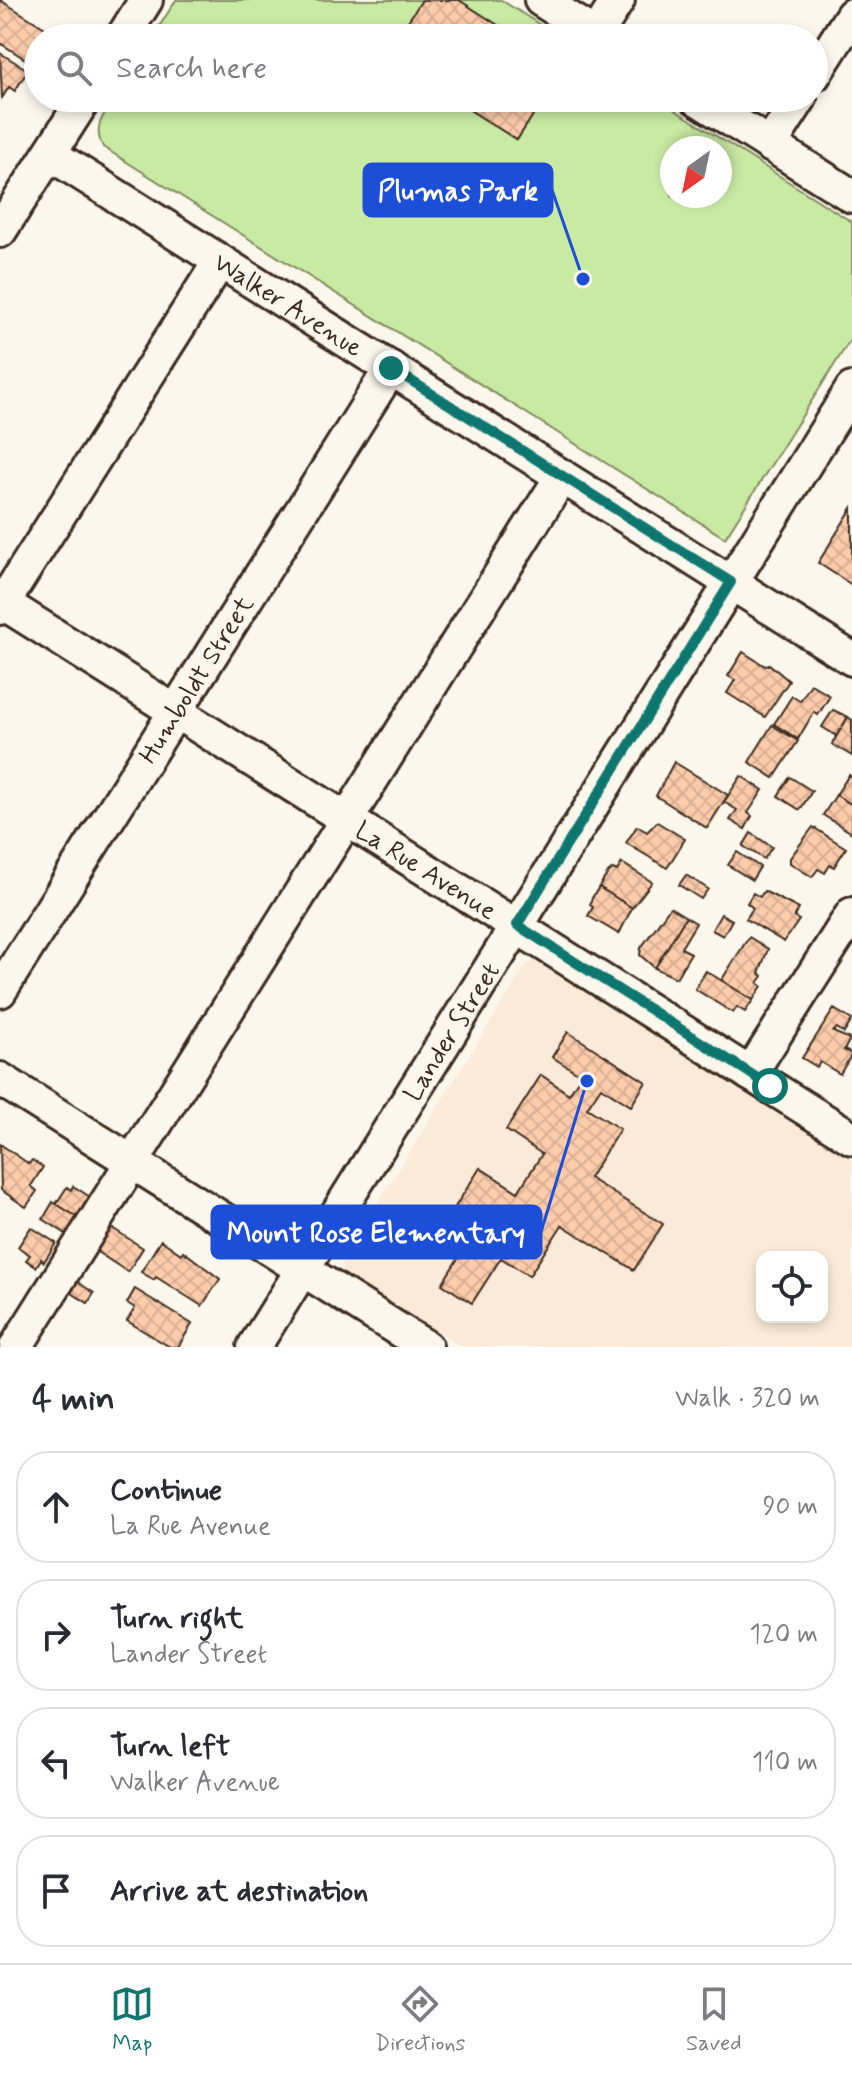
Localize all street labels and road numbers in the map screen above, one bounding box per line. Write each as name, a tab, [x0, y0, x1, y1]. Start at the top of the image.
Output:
street label: Walker Avenue	[207, 246, 369, 366]
street label: Humboldt Street	[132, 590, 263, 771]
street label: La Rue Avenue	[348, 814, 503, 929]
street label: Lander Street	[397, 957, 509, 1108]

